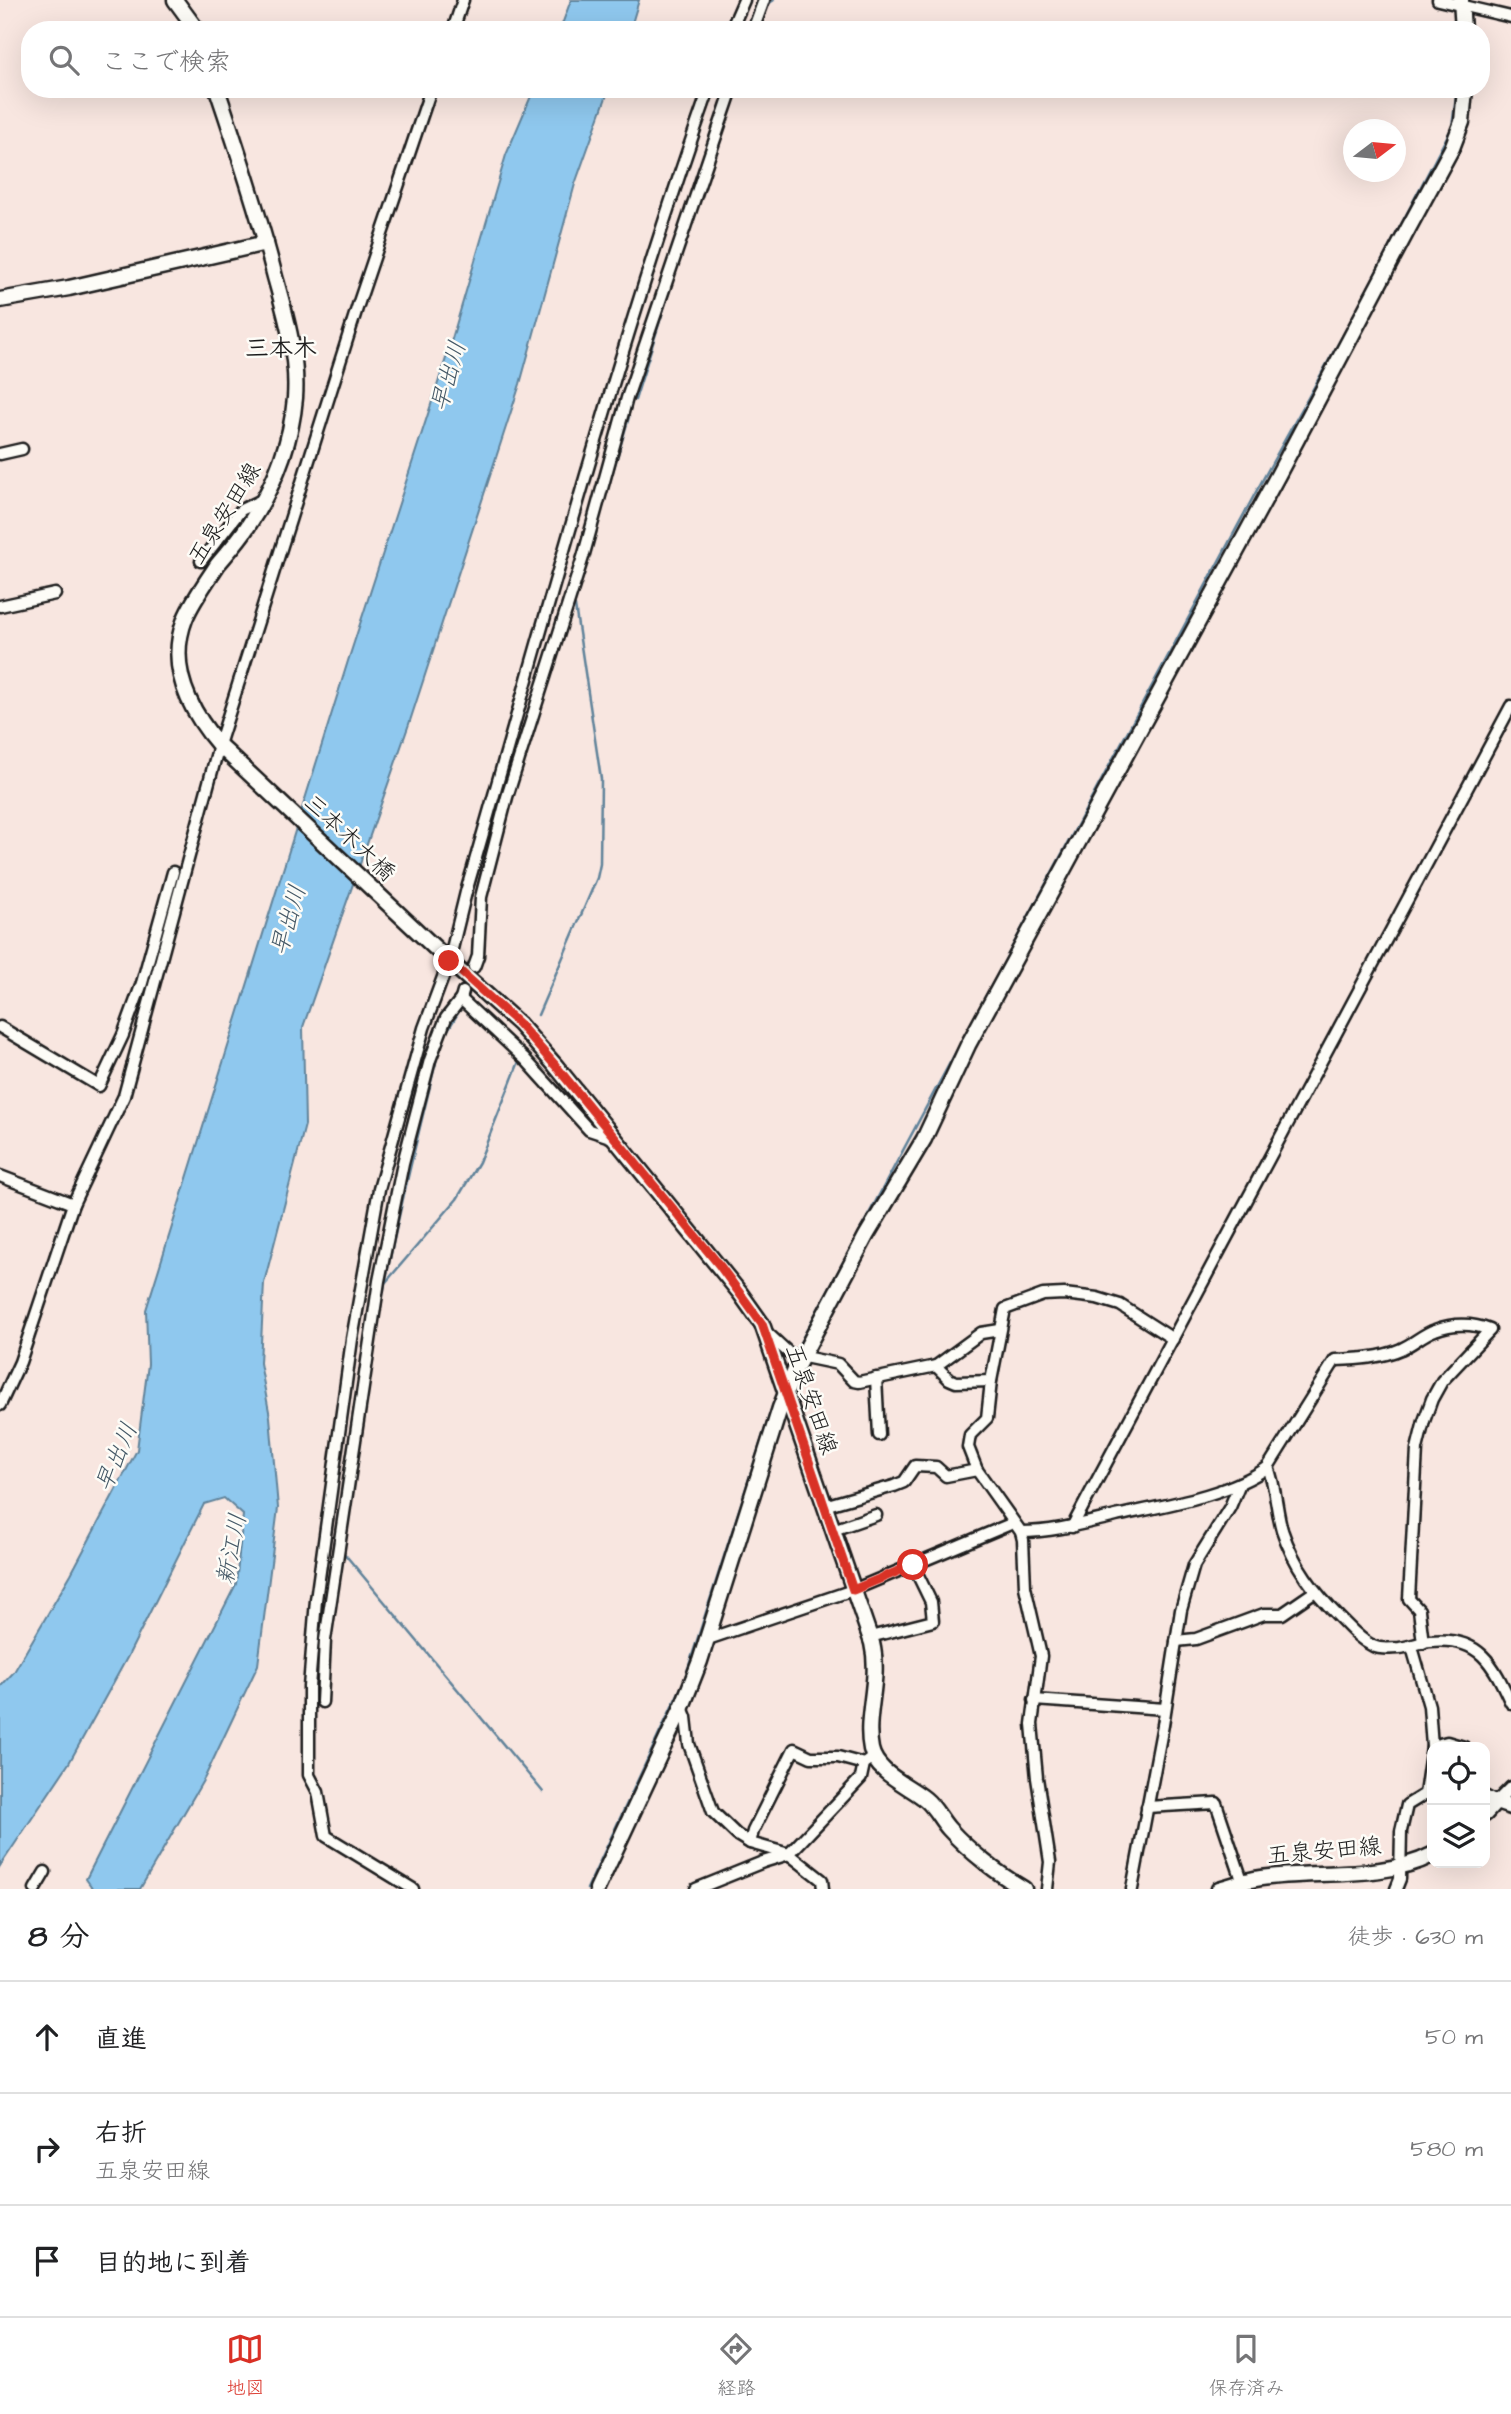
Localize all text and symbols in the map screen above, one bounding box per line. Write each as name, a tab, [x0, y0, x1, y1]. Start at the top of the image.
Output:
search box	[21, 21, 1490, 98]
icon: search	[45, 41, 83, 79]
text: ここで検索	[101, 44, 231, 80]
north arrow	[1343, 119, 1406, 182]
district label: 三本木	[245, 332, 317, 366]
water label: 早出川	[423, 337, 475, 416]
street label: 五泉安田線	[181, 456, 269, 571]
street label: 三本木大橋	[296, 787, 402, 889]
water label: 早出川	[263, 881, 315, 960]
route end	[433, 945, 464, 976]
street label: 五泉安田線	[777, 1340, 845, 1459]
water label: 早出川	[87, 1418, 147, 1497]
water label: 新江川	[208, 1511, 256, 1588]
route start	[897, 1549, 928, 1580]
map controls	[1427, 1742, 1490, 1868]
button: locate	[1427, 1742, 1490, 1805]
button: layers	[1427, 1805, 1490, 1868]
street label: 五泉安田線	[1265, 1830, 1383, 1872]
text: 8 分	[28, 1916, 89, 1958]
text: 徒歩 · 630 m	[1348, 1921, 1483, 1953]
icon: ahead	[28, 2018, 66, 2056]
text: 直進	[95, 2021, 147, 2057]
text: 50 m	[1425, 2021, 1483, 2053]
text: 右折	[95, 2115, 147, 2151]
icon: right	[28, 2130, 66, 2168]
text: 580 m	[1410, 2133, 1483, 2165]
text: 五泉安田線	[95, 2155, 210, 2187]
icon: arrive	[28, 2242, 66, 2280]
text: 目的地に到着	[95, 2245, 251, 2281]
tab: 地図	[226, 2330, 265, 2402]
tab: 経路	[717, 2330, 756, 2402]
tab: 保存済み	[1208, 2330, 1285, 2402]

